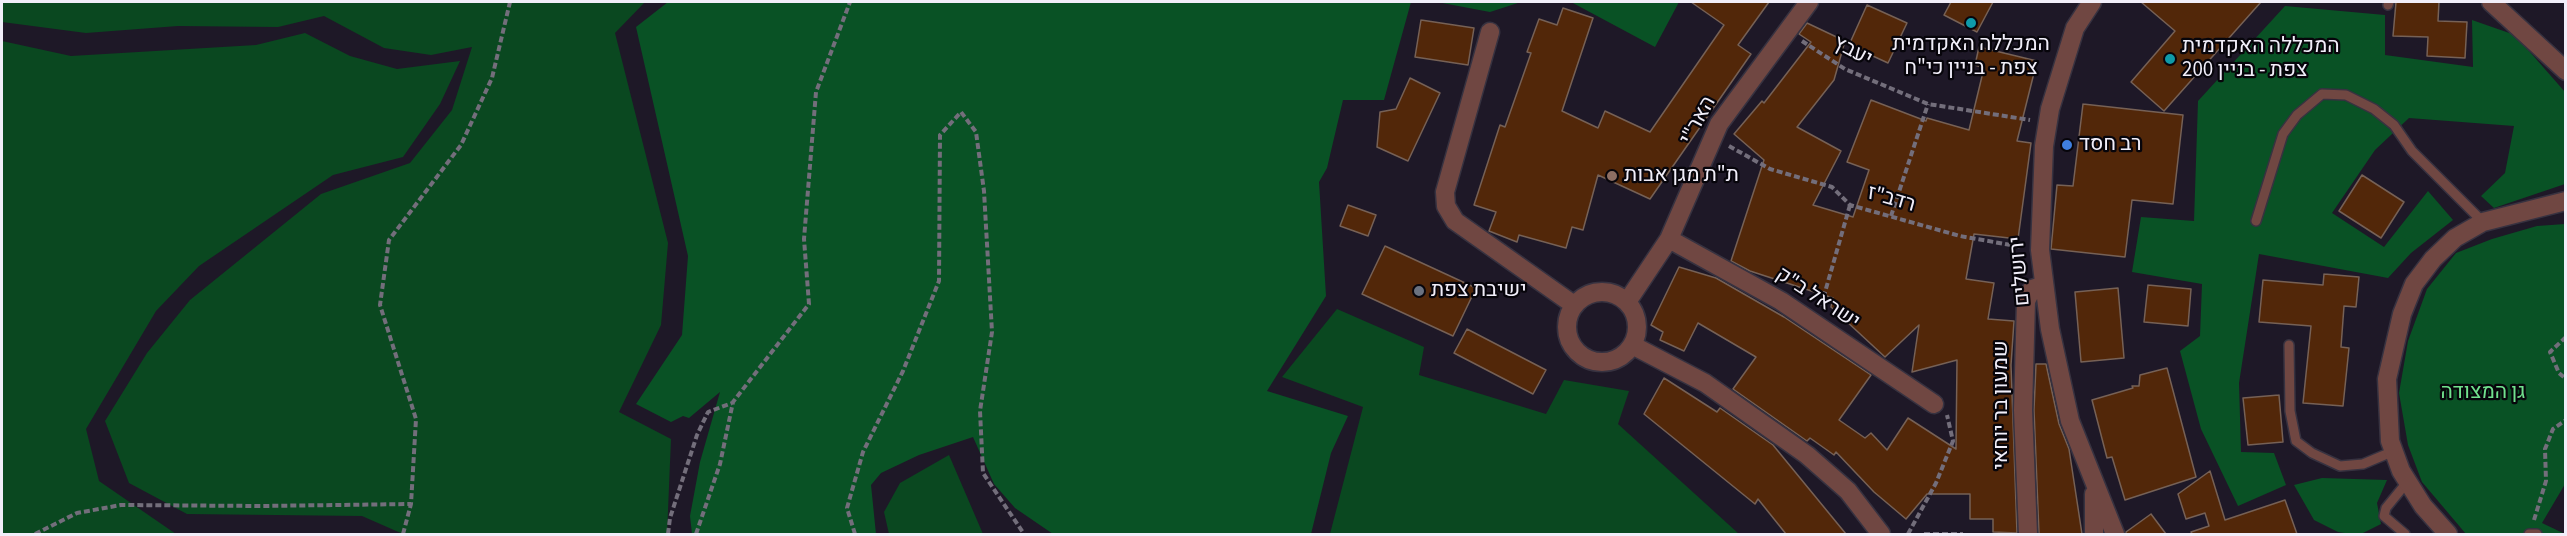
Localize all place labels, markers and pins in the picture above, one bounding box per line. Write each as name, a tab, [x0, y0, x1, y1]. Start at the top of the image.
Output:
marker: המכללה האקדמית צפת - בניין כי"ח	[1964, 16, 1978, 30]
place label: המכללה האקדמית צפת - בניין כי"ח	[1892, 32, 2050, 82]
place label: המכללה האקדמית צפת - בניין 200	[2182, 34, 2340, 84]
marker: המכללה האקדמית צפת - בניין 200	[2163, 52, 2177, 66]
place label: רב חסד	[2079, 132, 2142, 158]
marker: רב חסד	[2060, 138, 2074, 152]
place label: ת"ת מגן אבות	[1624, 163, 1739, 189]
marker: ת"ת מגן אבות	[1605, 169, 1619, 183]
place label: ישיבת צפת	[1431, 278, 1526, 304]
marker: ישיבת צפת	[1412, 284, 1426, 298]

